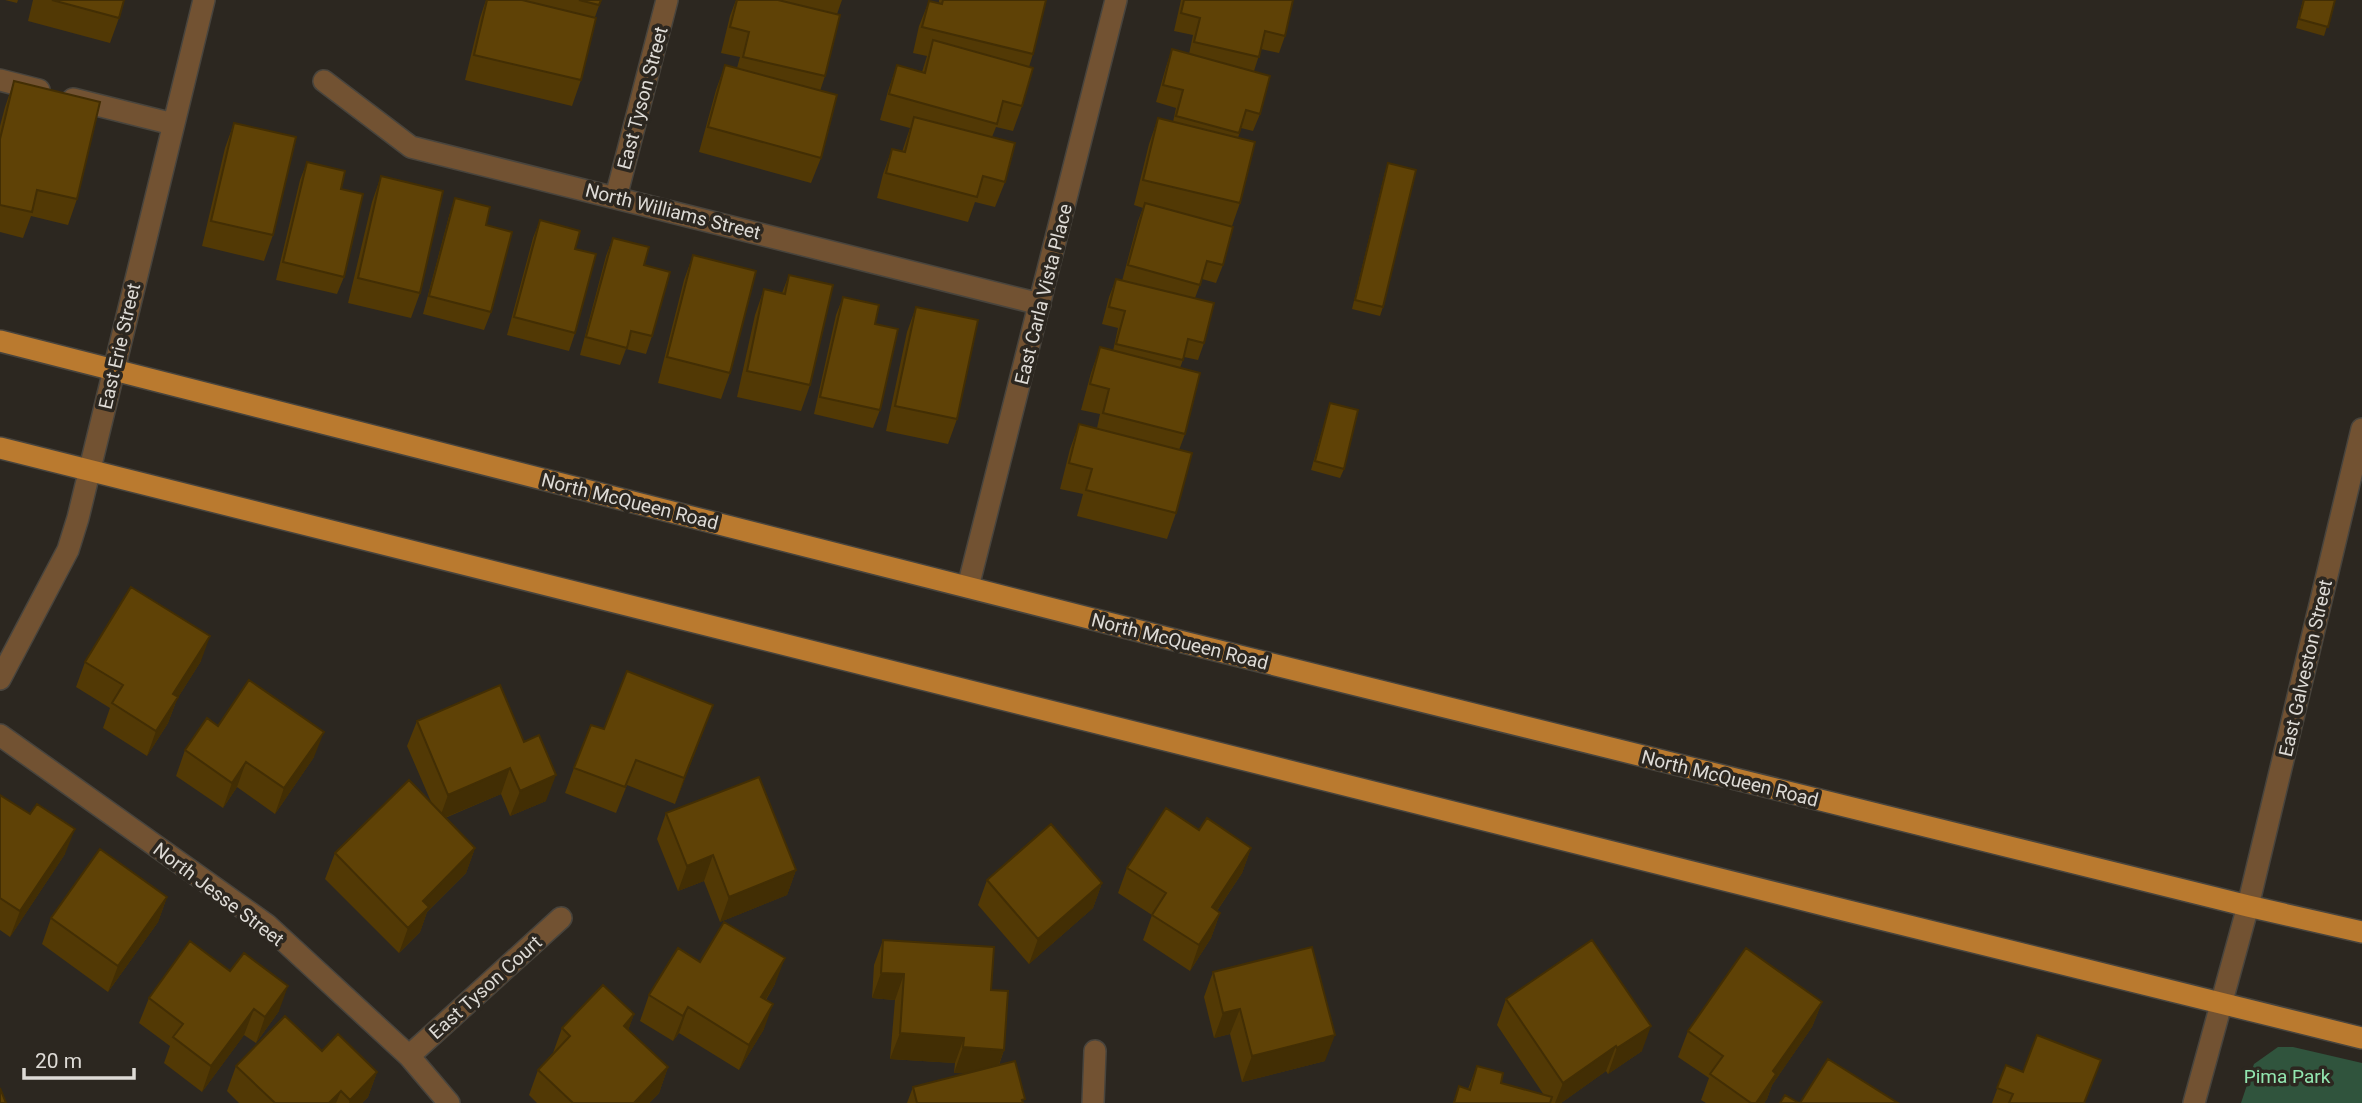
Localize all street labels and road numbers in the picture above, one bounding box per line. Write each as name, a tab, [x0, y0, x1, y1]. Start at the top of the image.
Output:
street label: East Tyson Street	[612, 24, 673, 172]
street label: North Williams Street	[583, 179, 763, 244]
street label: East Carla Vista Place	[1010, 201, 1077, 387]
street label: East Erie Street	[94, 281, 145, 411]
street label: North McQueen Road	[539, 468, 721, 535]
street label: East Galveston Street	[2274, 577, 2337, 759]
street label: North McQueen Road	[1089, 608, 1271, 675]
street label: North McQueen Road	[1639, 745, 1821, 812]
street label: North Jesse Street	[149, 838, 289, 951]
street label: East Tyson Court	[424, 931, 546, 1044]

